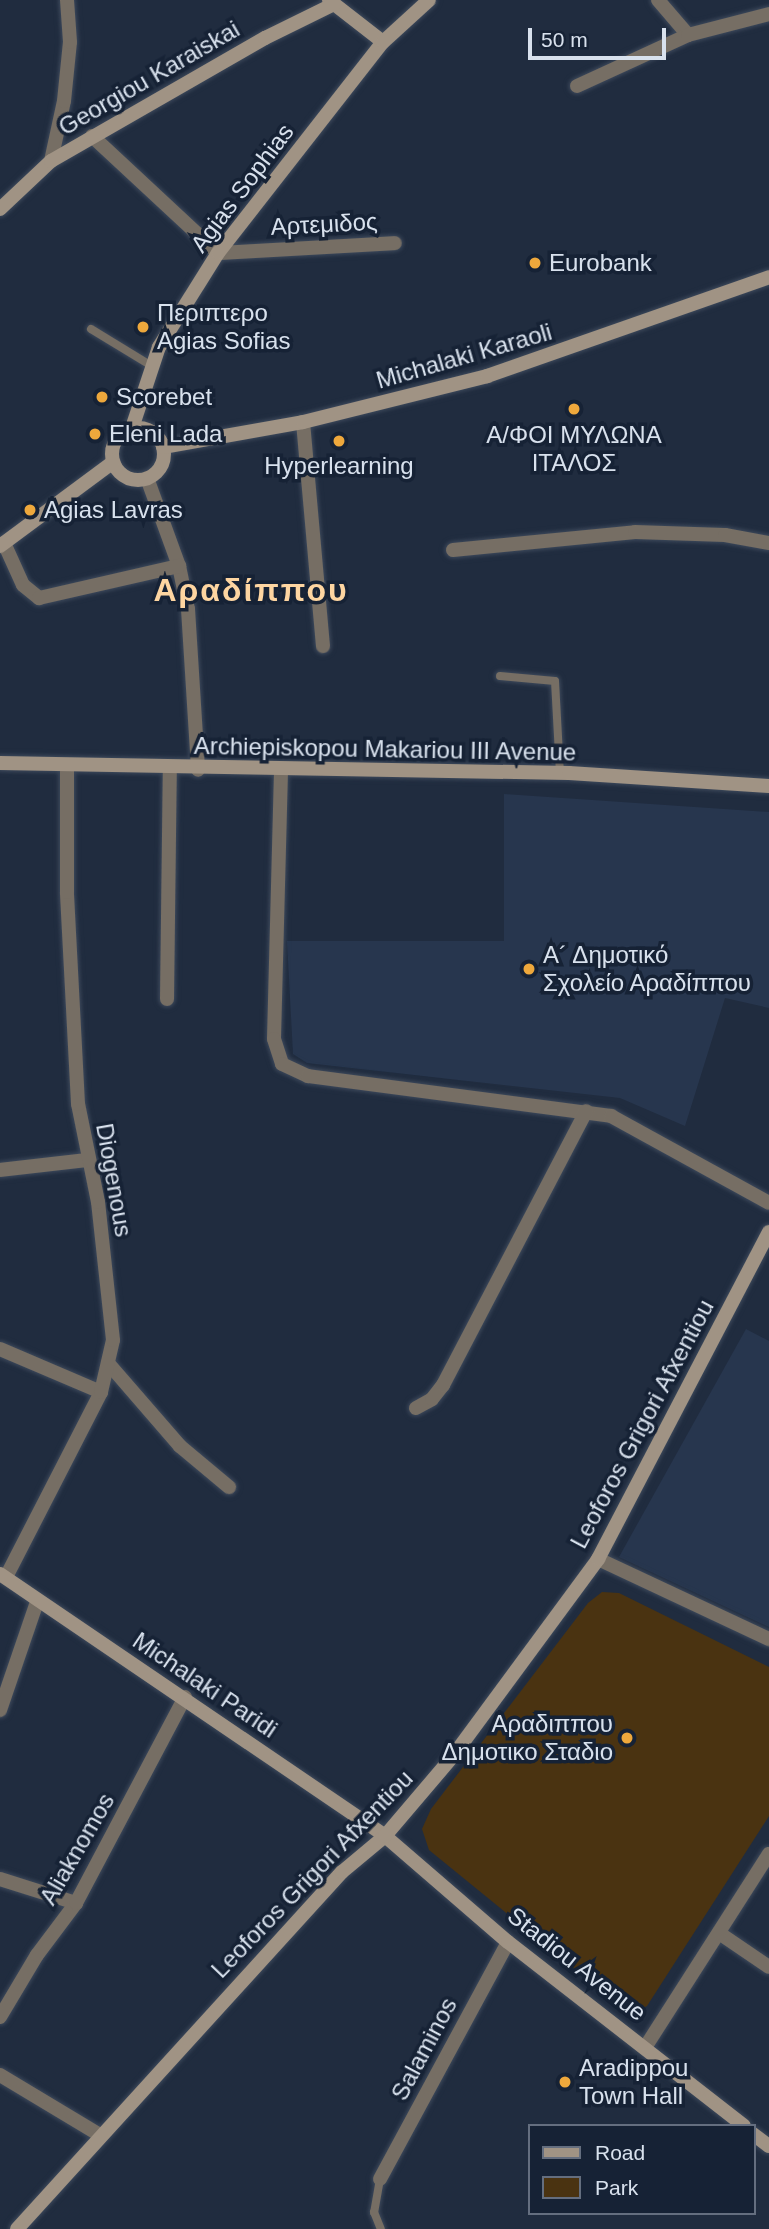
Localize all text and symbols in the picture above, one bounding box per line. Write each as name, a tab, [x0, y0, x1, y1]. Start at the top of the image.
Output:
scale bar	[531, 14, 669, 58]
street label: Georgiou Karaiskai	[53, 15, 245, 141]
text: 50 m	[541, 28, 588, 51]
street label: Agias Sophias	[184, 118, 300, 258]
street label: Αρτεμιδος	[270, 207, 378, 241]
place label: Eurobank	[549, 249, 652, 277]
marker: Eurobank	[527, 255, 543, 271]
place label: Περιπτερο Agias Sofias	[157, 299, 290, 355]
street label: Michalaki Karaoli	[373, 317, 555, 395]
marker: Περιπτερο Agias Sofias	[135, 319, 151, 335]
place label: Scorebet	[116, 383, 212, 411]
marker: Scorebet	[94, 389, 110, 405]
marker: Α/ΦΟΙ ΜΥΛΩΝΑ ΙΤΑΛΟΣ	[566, 401, 582, 417]
place label: Eleni Lada	[109, 420, 222, 448]
place label: Α/ΦΟΙ ΜΥΛΩΝΑ ΙΤΑΛΟΣ	[486, 421, 662, 477]
marker: Eleni Lada	[87, 426, 103, 442]
marker: Hyperlearning	[331, 433, 347, 449]
place label: Hyperlearning	[264, 452, 414, 480]
place label: Agias Lavras	[44, 496, 183, 524]
marker: Agias Lavras	[22, 502, 38, 518]
district label: Αραδίππου	[155, 571, 347, 609]
street label: Archiepiskopou Makariou III Avenue	[193, 731, 577, 767]
place label: Α´ Δημοτικό Σχολείο Αραδίππου	[543, 941, 752, 997]
marker: Α´ Δημοτικό Σχολείο Αραδίππου	[521, 961, 537, 977]
street label: Diogenous	[90, 1121, 138, 1239]
street label: Leoforos Grigori Afxentiou	[564, 1294, 720, 1554]
street label: Michalaki Paridi	[127, 1626, 283, 1744]
place label: Αραδιππου Δημοτικο Σταδιο	[442, 1710, 613, 1766]
marker: Αραδιππου Δημοτικο Σταδιο	[619, 1730, 635, 1746]
street label: Leoforos Grigori Afxentiou	[205, 1764, 419, 1984]
street label: Aliaknomos	[34, 1788, 120, 1910]
street label: Stadiou Avenue	[502, 1901, 652, 2027]
street label: Salaminos	[385, 1993, 463, 2105]
place label: Aradippou Town Hall	[579, 2054, 688, 2110]
marker: Aradippou Town Hall	[557, 2074, 573, 2090]
legend	[528, 2124, 755, 2215]
text: Road	[595, 2141, 645, 2164]
text: Park	[595, 2176, 638, 2199]

